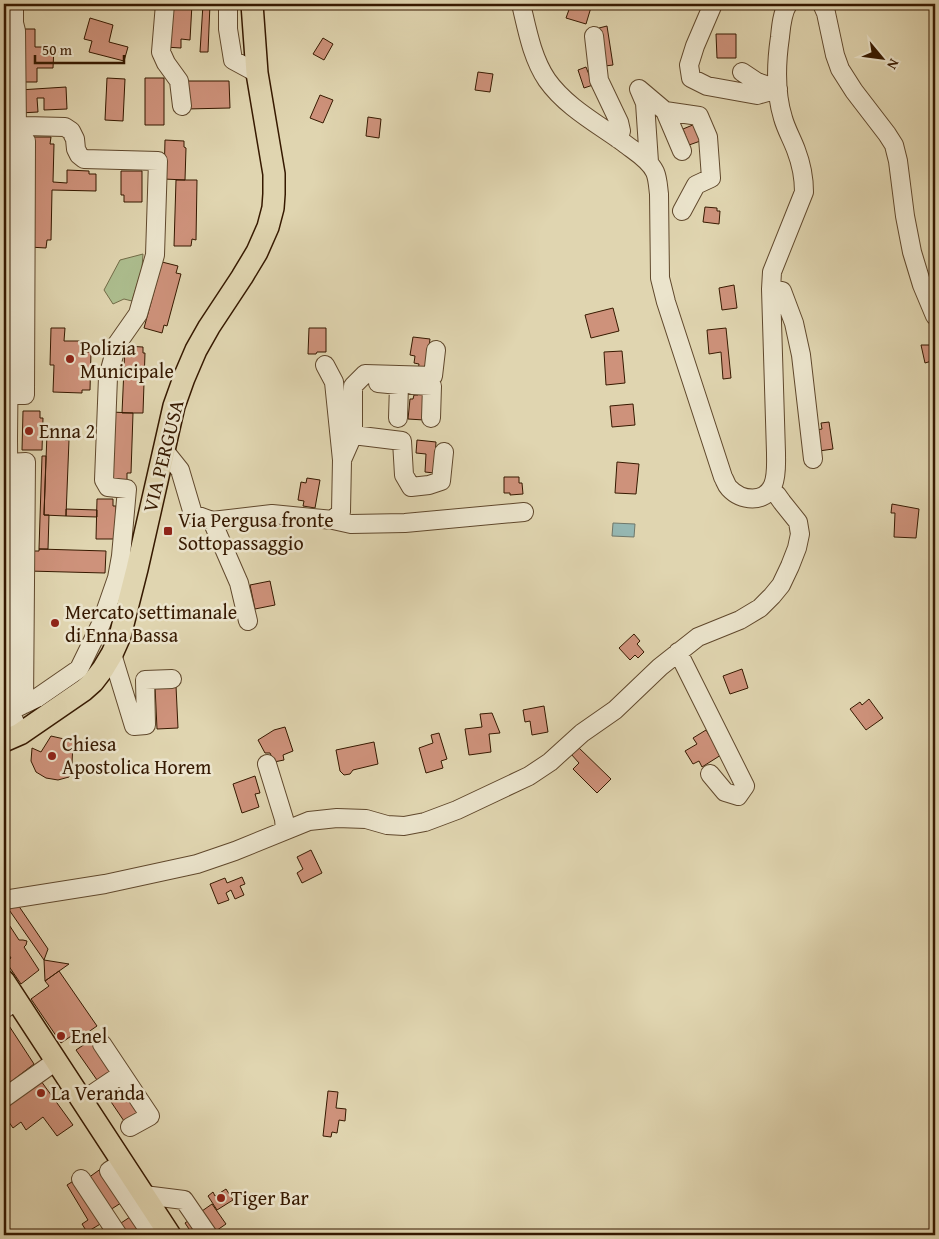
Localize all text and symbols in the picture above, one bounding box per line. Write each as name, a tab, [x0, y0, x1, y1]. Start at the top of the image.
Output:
scale bar	[35, 32, 124, 64]
north arrow	[856, 32, 906, 82]
text: 50 m	[42, 39, 73, 60]
text: N	[882, 55, 904, 74]
place label: Polizia Municipale	[80, 333, 174, 385]
marker: Polizia Municipale	[64, 353, 76, 365]
street label: VIA PERGUSA	[135, 397, 190, 515]
place label: Enna 2	[39, 416, 95, 445]
marker: Enna 2	[23, 425, 35, 437]
place label: Via Pergusa fronte Sottopassaggio	[178, 505, 334, 557]
marker: Via Pergusa fronte Sottopassaggio	[162, 525, 174, 537]
place label: Mercato settimanale di Enna Bassa	[65, 597, 237, 649]
marker: Mercato settimanale di Enna Bassa	[49, 617, 61, 629]
place label: Chiesa Apostolica Horem	[62, 729, 212, 781]
marker: Chiesa Apostolica Horem	[46, 750, 58, 762]
place label: Enel	[71, 1021, 108, 1050]
marker: Enel	[55, 1030, 67, 1042]
place label: La Veranda	[51, 1078, 145, 1107]
marker: La Veranda	[35, 1087, 47, 1099]
place label: Tiger Bar	[231, 1183, 309, 1212]
marker: Tiger Bar	[215, 1192, 227, 1204]

